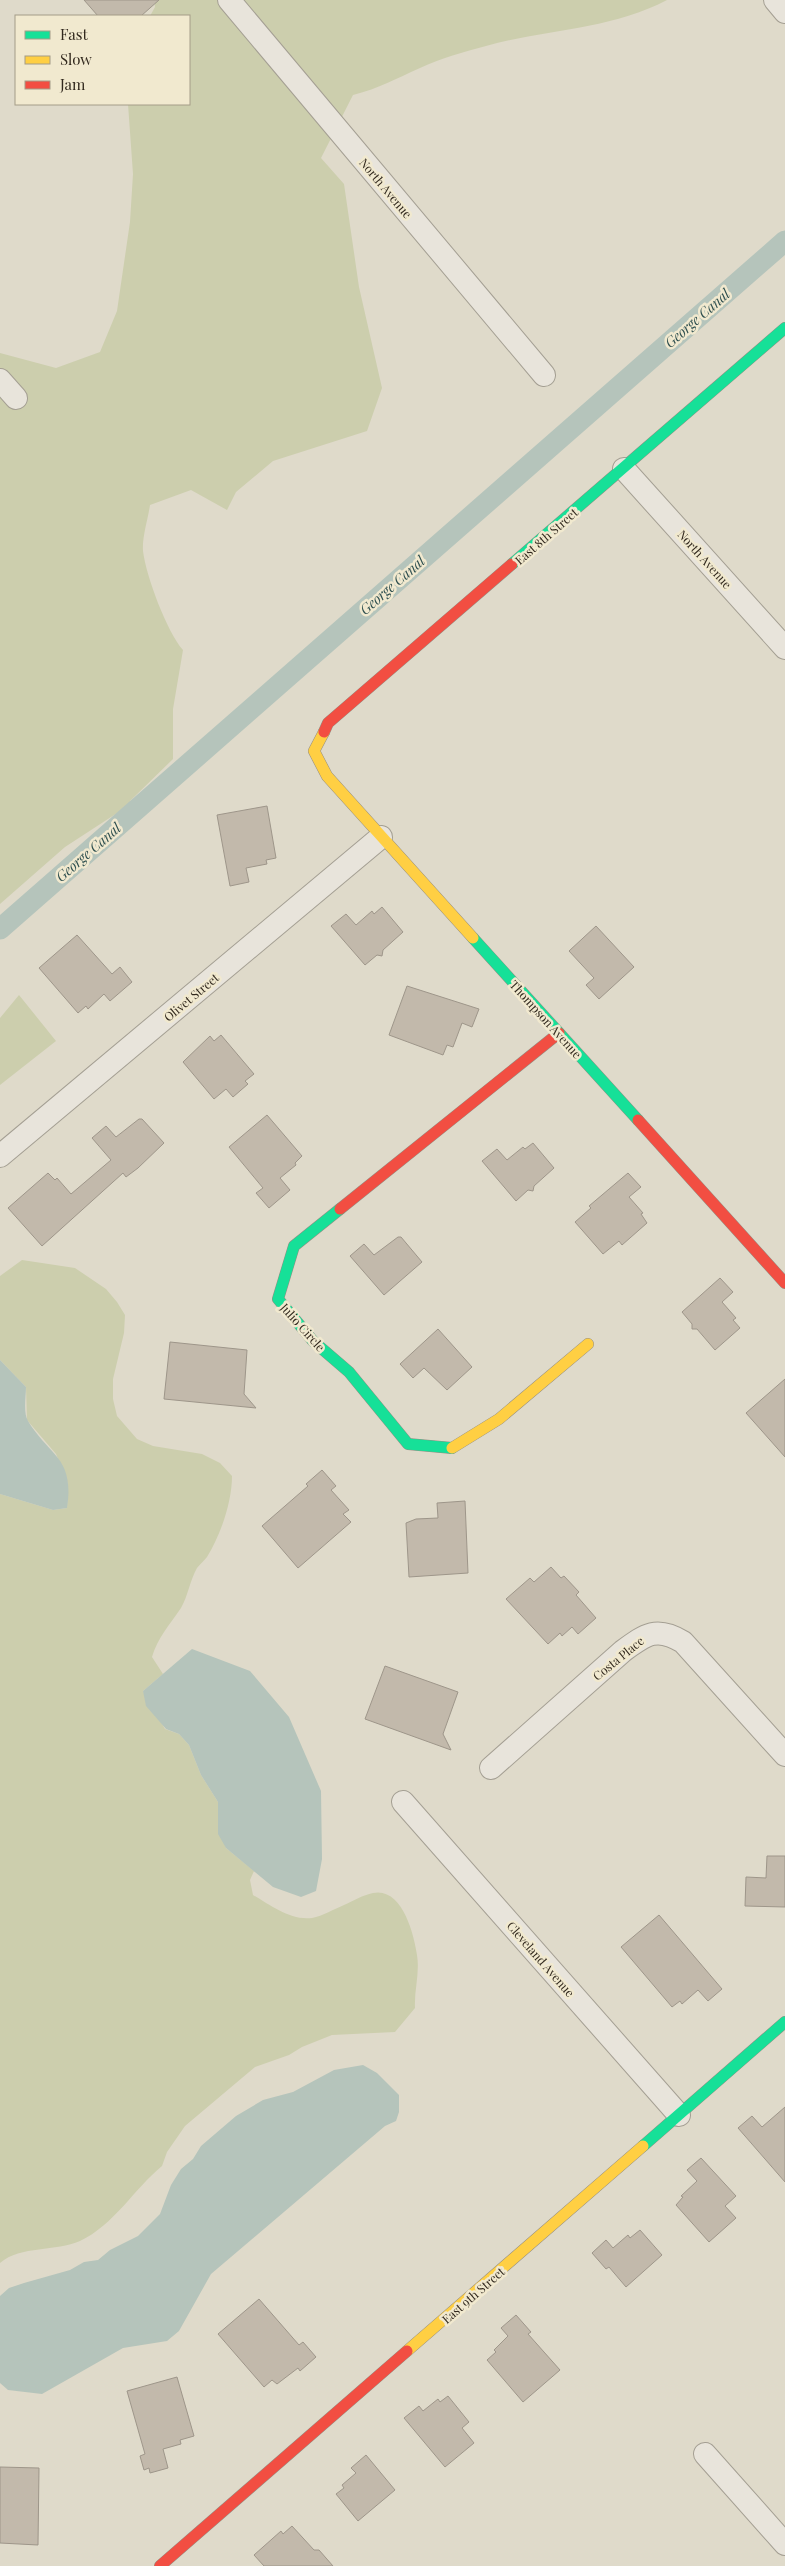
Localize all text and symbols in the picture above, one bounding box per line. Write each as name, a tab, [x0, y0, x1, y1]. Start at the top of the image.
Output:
legend	[15, 15, 190, 105]
text: Fast	[60, 24, 89, 44]
text: Slow	[60, 49, 92, 69]
text: Jam	[59, 74, 86, 94]
street label: North Avenue	[356, 155, 416, 221]
water label: George Canal	[660, 284, 734, 352]
street label: East 8th Street	[511, 504, 581, 568]
street label: North Avenue	[674, 526, 736, 592]
water label: George Canal	[355, 551, 429, 619]
water label: George Canal	[51, 818, 125, 886]
street label: Olivet Street	[160, 969, 222, 1025]
street label: Thompson Avenue	[507, 977, 585, 1061]
street label: Julio Circle	[277, 1299, 329, 1354]
street label: Costa Place	[589, 1632, 647, 1684]
street label: Cleveland Avenue	[504, 1918, 578, 2000]
street label: East 9th Street	[438, 2263, 508, 2327]

